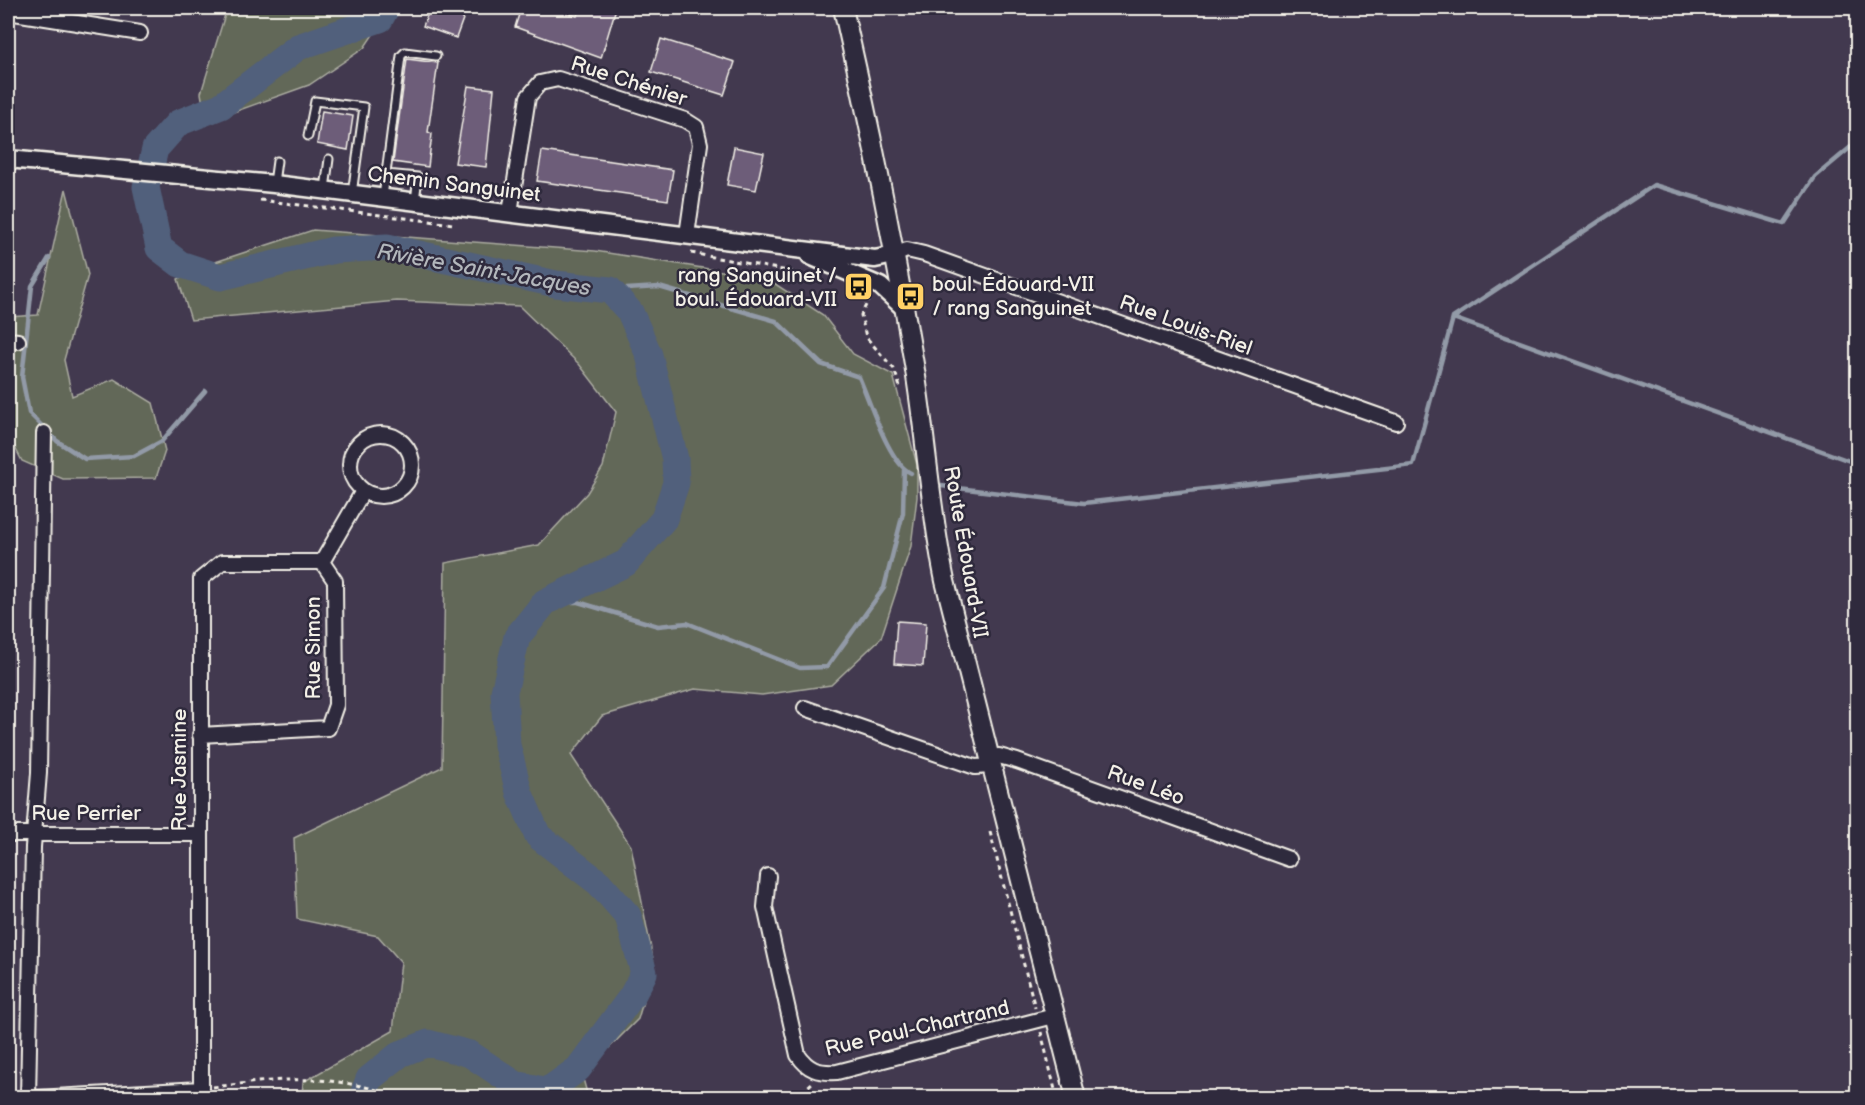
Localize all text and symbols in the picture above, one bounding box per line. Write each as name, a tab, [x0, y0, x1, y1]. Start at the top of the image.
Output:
street label: Rue Chénier	[568, 51, 691, 112]
street label: Chemin Sanguinet	[366, 161, 542, 208]
water label: Rivière Saint-Jacques	[375, 238, 593, 303]
place label: rang Sanguinet / boul. Édouard-VII	[675, 263, 837, 312]
bus stop icon: rang Sanguinet / boul. Édouard-VII	[842, 271, 874, 303]
place label: boul. Édouard-VII / rang Sanguinet	[932, 272, 1094, 321]
bus stop icon: boul. Édouard-VII / rang Sanguinet	[895, 280, 927, 312]
street label: Rue Louis-Riel	[1116, 290, 1256, 361]
street label: Route Édouard-VII	[938, 464, 993, 640]
street label: Rue Simon	[301, 596, 326, 700]
street label: Rue Jasmine	[167, 708, 192, 832]
street label: Rue Léo	[1104, 760, 1188, 811]
street label: Rue Perrier	[31, 801, 141, 826]
street label: Rue Paul-Chartrand	[822, 995, 1012, 1062]

